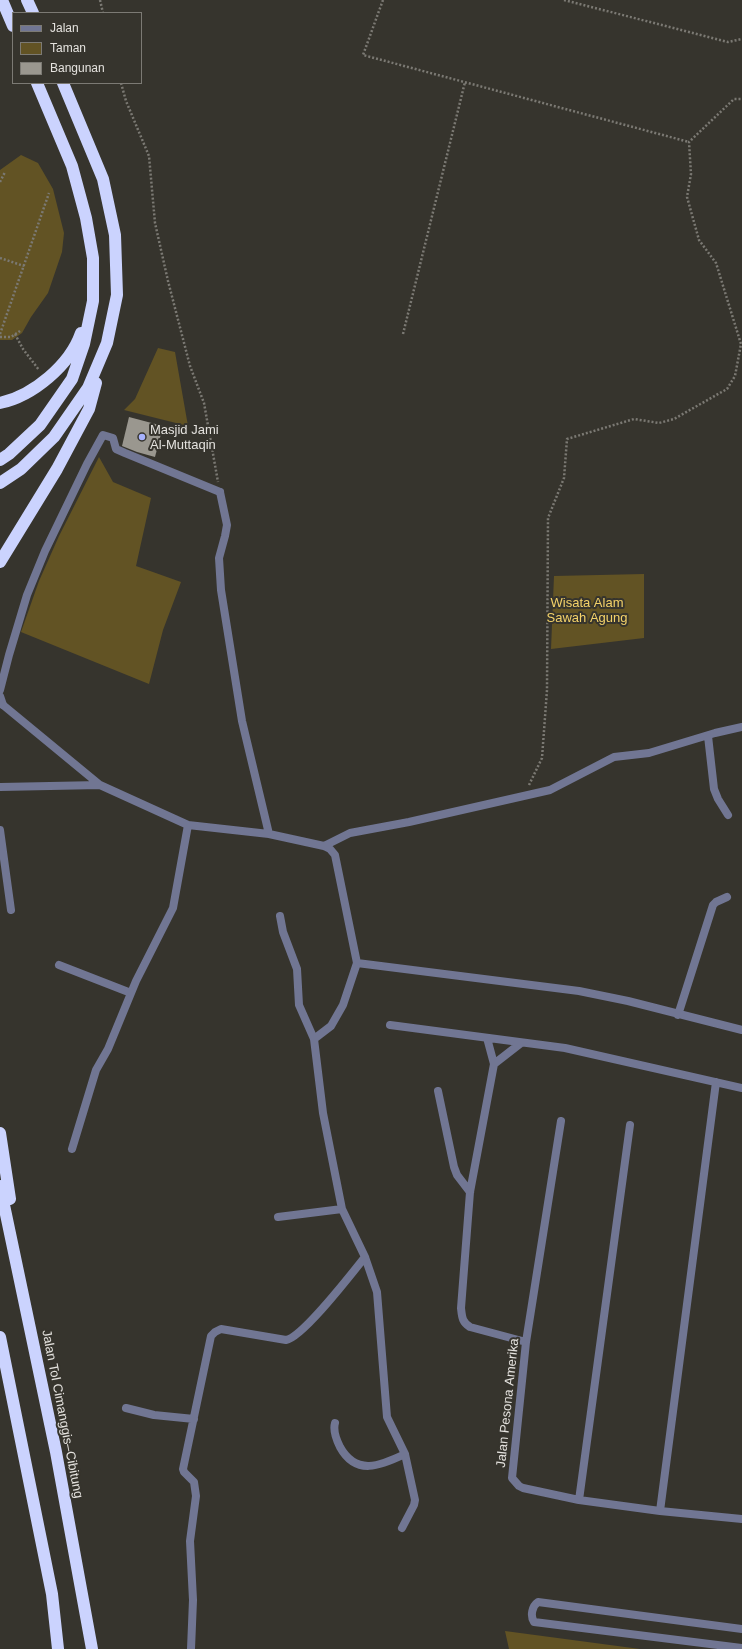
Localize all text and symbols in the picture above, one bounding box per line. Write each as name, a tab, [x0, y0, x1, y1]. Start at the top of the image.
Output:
legend	[12, 12, 142, 84]
text: Jalan	[50, 21, 79, 35]
text: Taman	[50, 41, 86, 55]
text: Bangunan	[50, 61, 105, 75]
place label: Masjid Jami Al-Muttaqin	[150, 422, 219, 453]
marker: Masjid Jami Al-Muttaqin	[137, 432, 147, 442]
park label: Wisata Alam Sawah Agung	[547, 595, 627, 626]
street label: Jalan Tol Cimanggis–Cibitung	[38, 1328, 86, 1500]
street label: Jalan Pesona Amerika	[493, 1338, 523, 1468]

